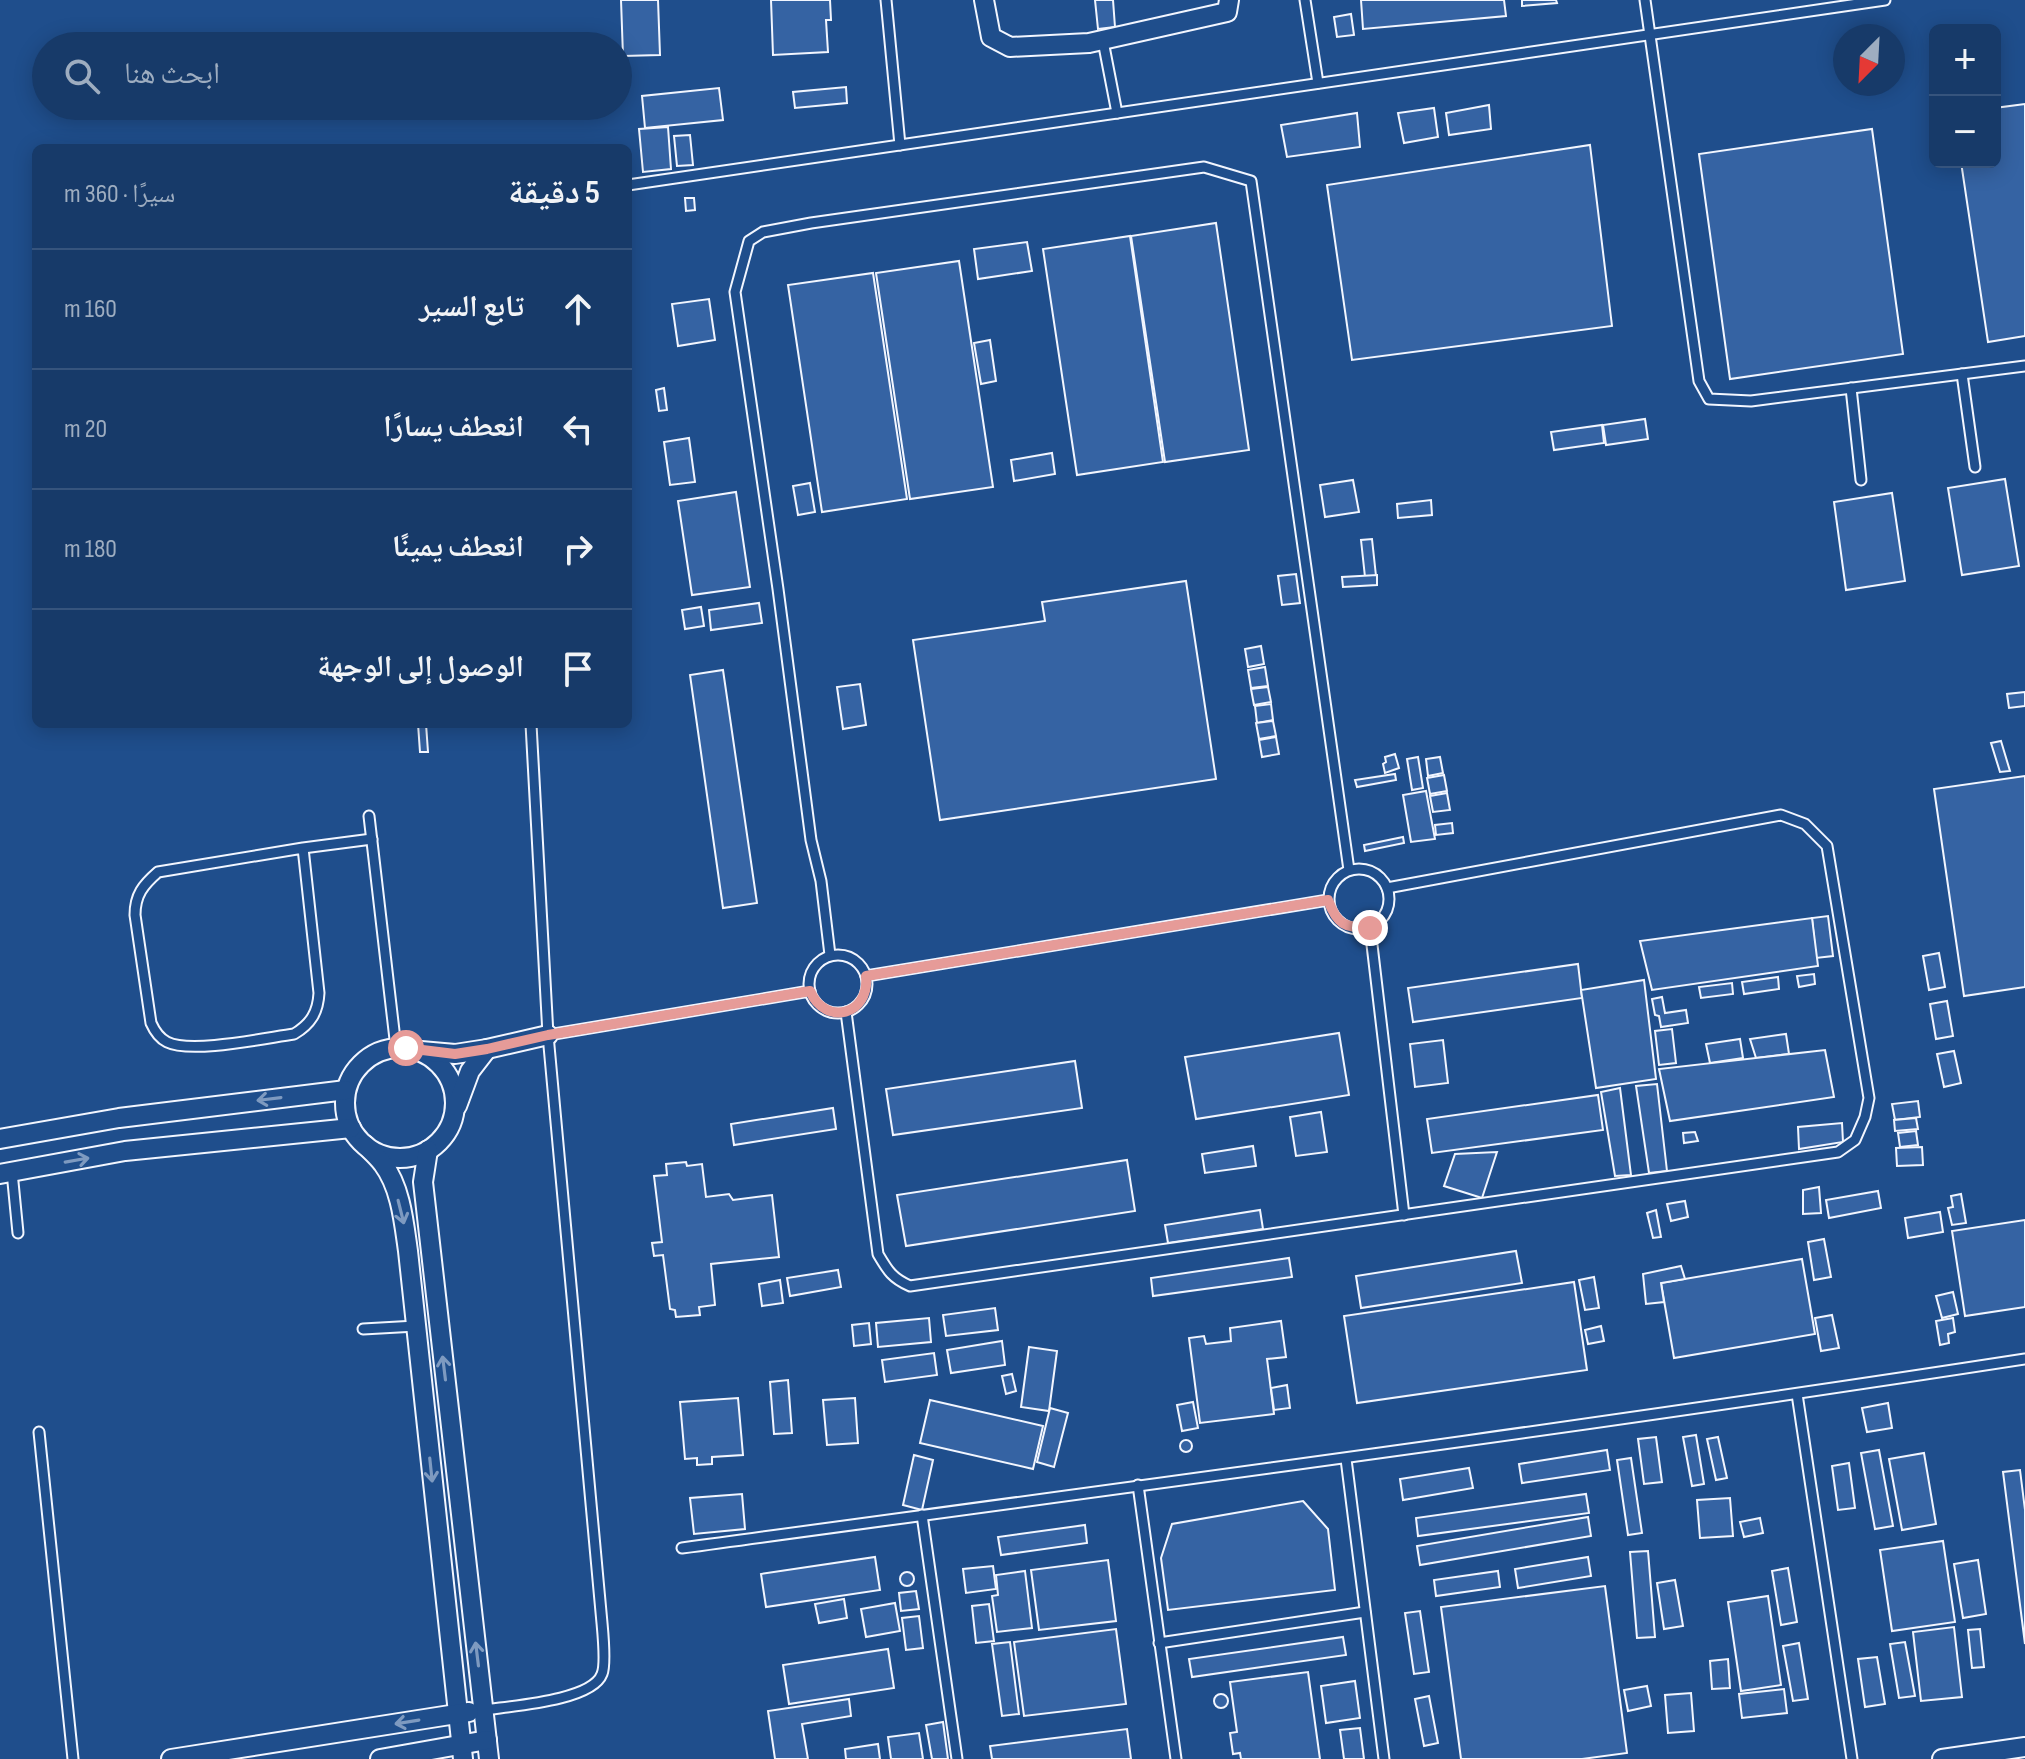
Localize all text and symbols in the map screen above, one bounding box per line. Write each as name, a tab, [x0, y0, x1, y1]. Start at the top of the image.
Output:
north arrow	[1833, 24, 1905, 96]
map controls	[1929, 24, 2001, 168]
button: +	[1929, 24, 2001, 96]
search box	[32, 32, 632, 120]
icon: search	[60, 54, 104, 98]
text: ابحث هنا	[124, 56, 220, 92]
button: −	[1929, 96, 2001, 168]
text: 5 دقيقة	[508, 172, 600, 213]
text: سيرًا · 360 m	[64, 179, 175, 210]
icon: ahead	[556, 287, 600, 331]
text: تابع السير	[419, 289, 524, 325]
text: 160 m	[64, 294, 117, 325]
icon: left	[556, 407, 600, 451]
text: انعطف يسارًا	[383, 409, 524, 445]
text: 20 m	[64, 414, 107, 445]
icon: right	[556, 527, 600, 571]
text: انعطف يمينًا	[392, 529, 524, 565]
text: 180 m	[64, 534, 117, 565]
icon: arrive	[556, 647, 600, 691]
text: الوصول إلى الوجهة	[317, 649, 524, 685]
route end	[1352, 910, 1388, 946]
route start	[388, 1030, 424, 1066]
one-way arrow	[256, 1092, 283, 1107]
one-way arrow	[63, 1152, 89, 1167]
one-way arrow	[394, 1199, 409, 1225]
one-way arrow	[437, 1355, 452, 1381]
one-way arrow	[424, 1456, 439, 1483]
one-way arrow	[470, 1641, 485, 1668]
one-way arrow	[394, 1715, 420, 1730]

